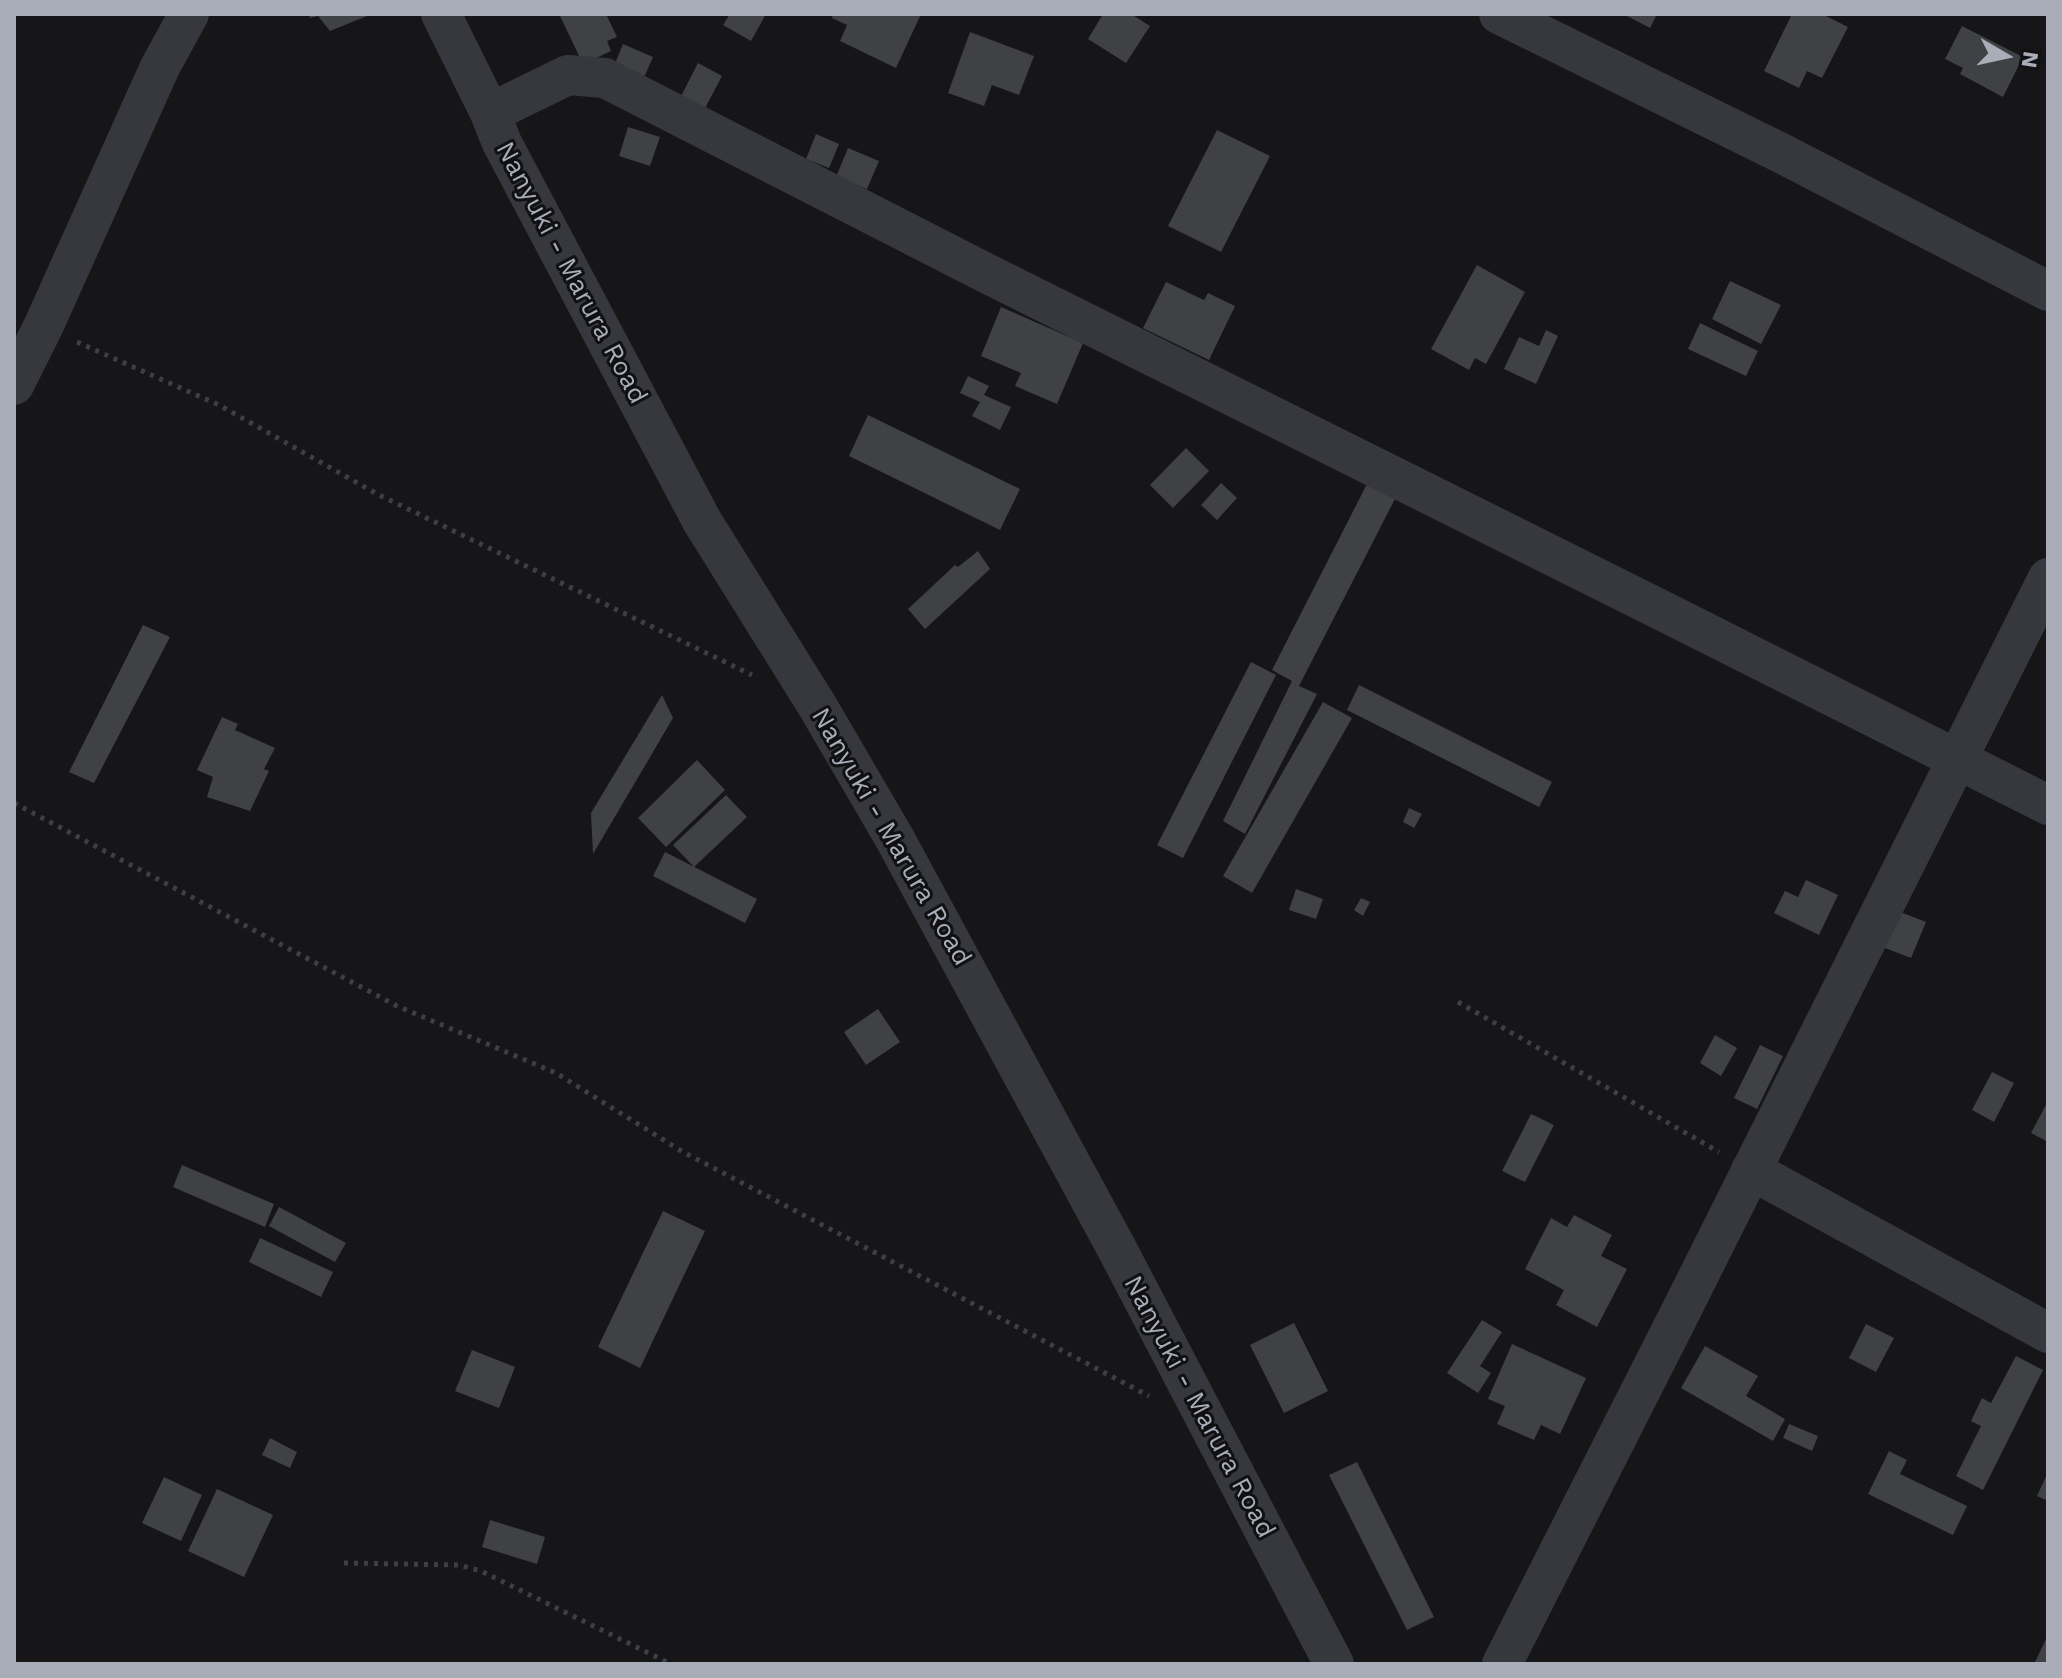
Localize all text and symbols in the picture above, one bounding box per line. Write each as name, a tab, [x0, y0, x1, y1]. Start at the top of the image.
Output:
north arrow	[1966, 16, 2046, 96]
text: N	[2017, 50, 2044, 70]
street label: Nanyuki - Marura Road	[489, 137, 653, 409]
street label: Nanyuki - Marura Road	[804, 703, 978, 971]
street label: Nanyuki - Marura Road	[1117, 1271, 1281, 1543]

